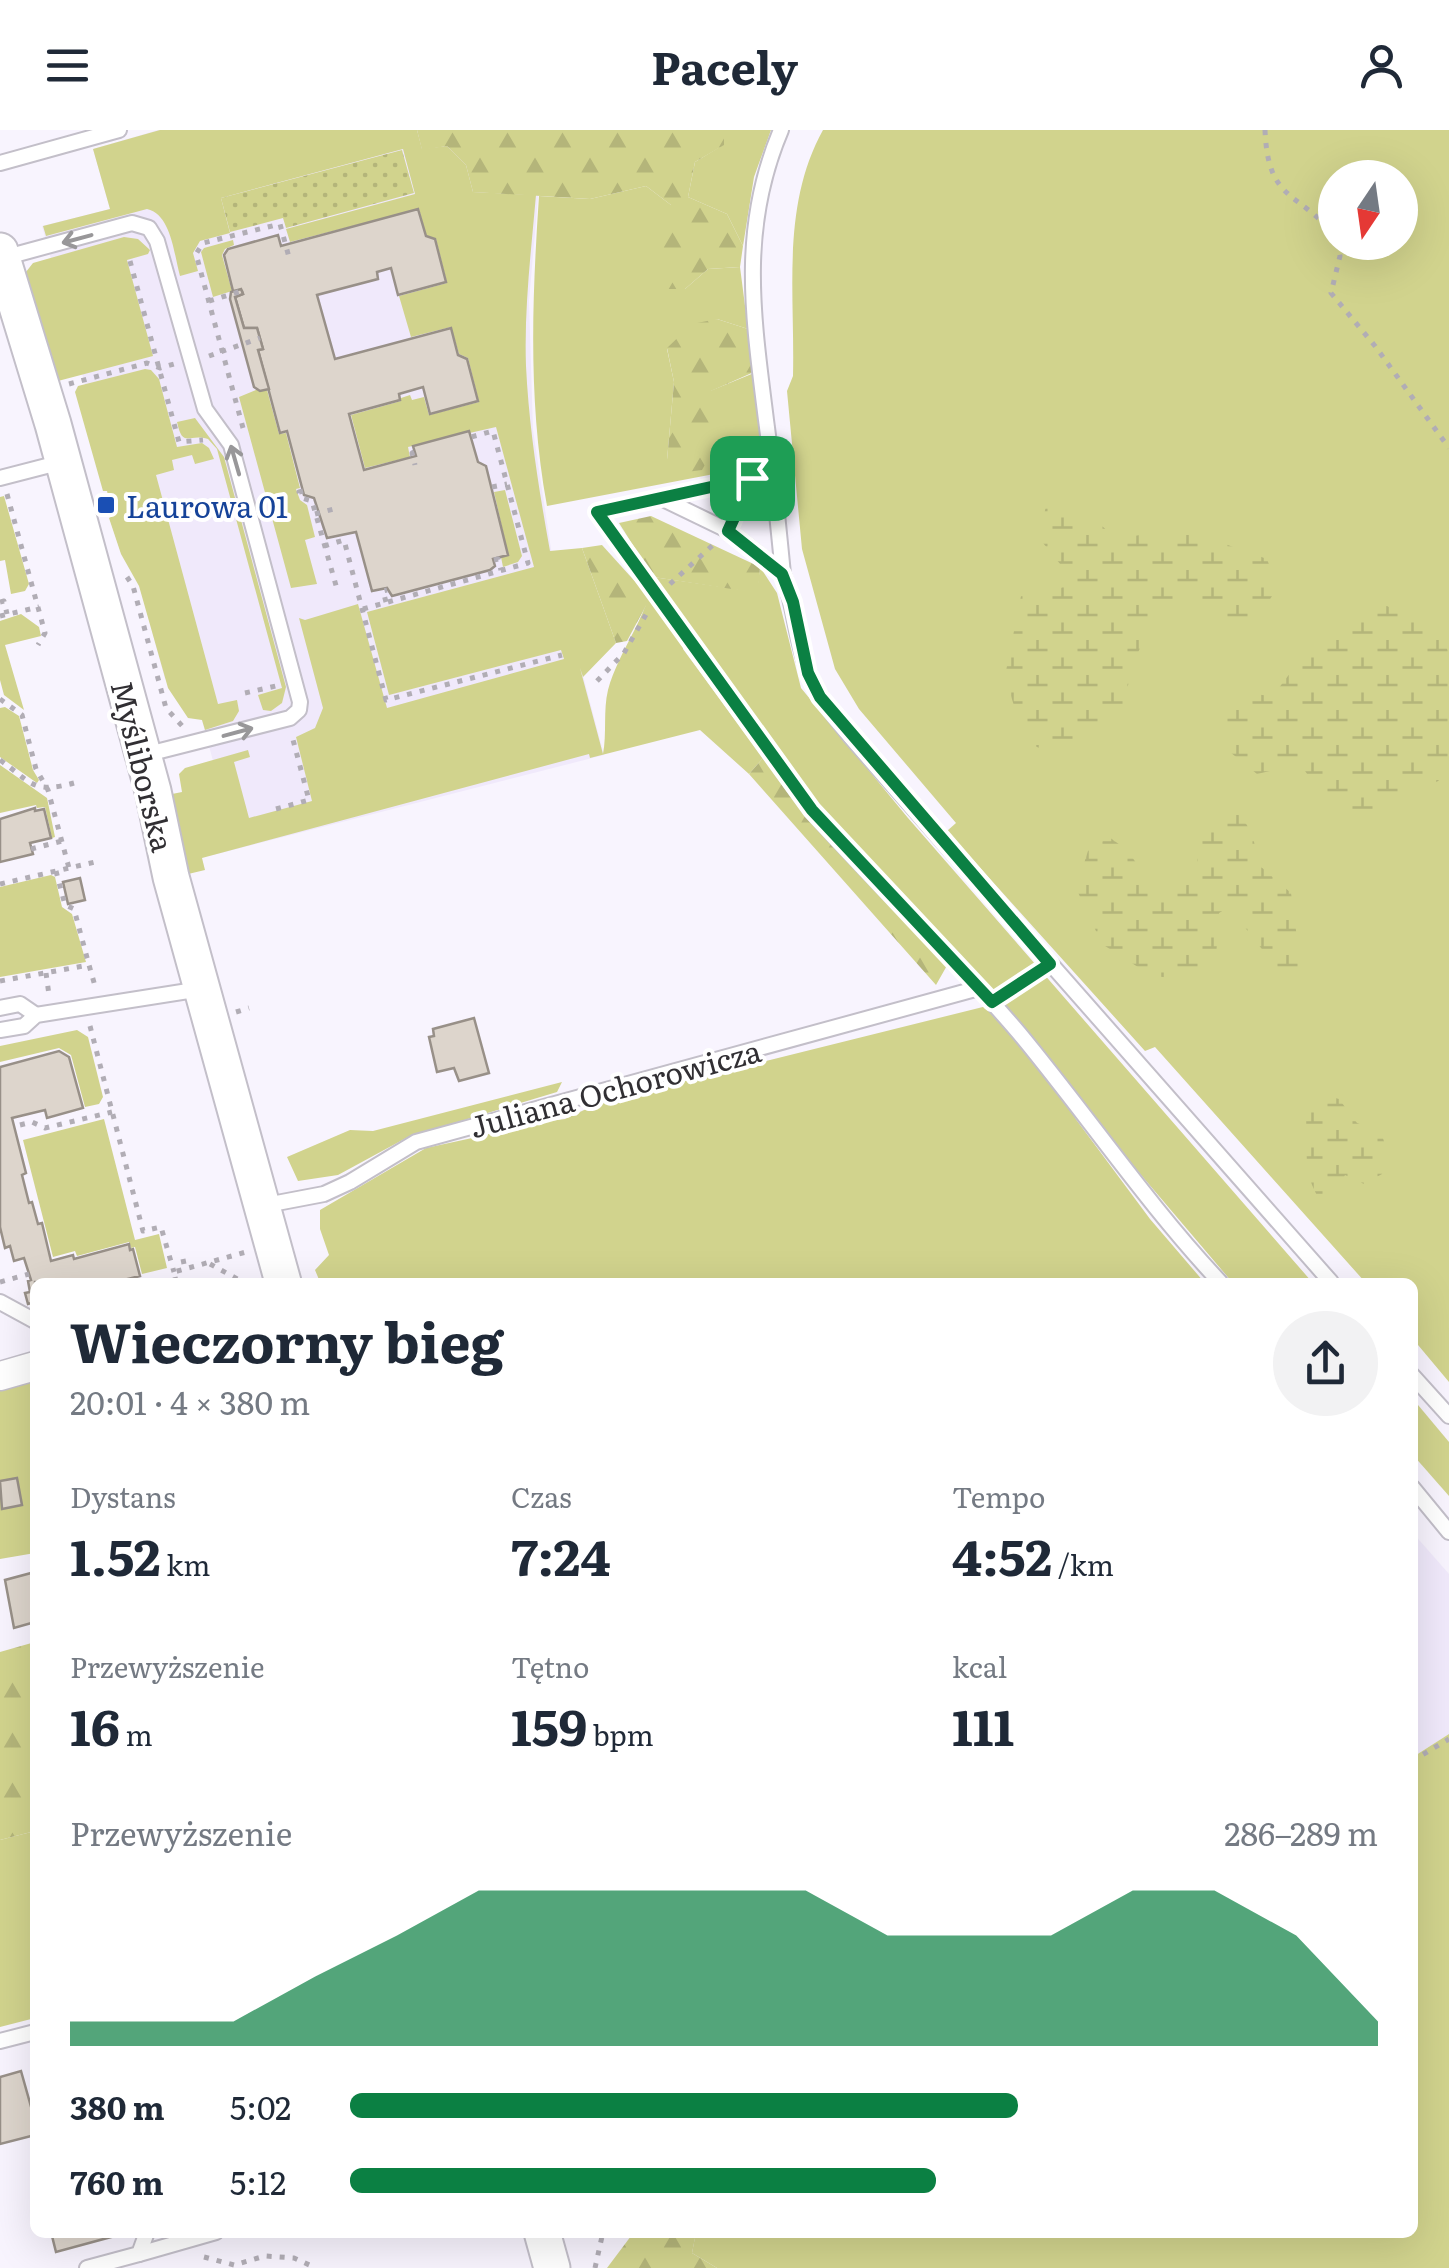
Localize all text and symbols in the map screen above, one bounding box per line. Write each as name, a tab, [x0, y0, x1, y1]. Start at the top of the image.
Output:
text: Pacely	[651, 32, 798, 99]
icon: menu	[40, 38, 95, 93]
icon: person	[1354, 38, 1409, 93]
north arrow	[1318, 160, 1418, 260]
map controls	[1318, 160, 1418, 260]
one-way arrow	[62, 230, 93, 249]
pin	[710, 436, 795, 521]
one-way arrow	[225, 445, 243, 476]
icon: arrive	[725, 451, 780, 506]
place label: Laurowa 01	[126, 483, 288, 527]
marker: Laurowa 01	[95, 494, 117, 516]
street label: Myśliborska	[101, 676, 187, 857]
one-way arrow	[222, 721, 253, 740]
street label: Juliana Ochorowicza	[464, 1027, 766, 1147]
text: Wieczorny bieg	[70, 1298, 504, 1380]
button: share	[1273, 1311, 1378, 1416]
text: 20:01 · 4 × 380 m	[70, 1377, 310, 1425]
text: Dystans	[70, 1475, 176, 1517]
text: Czas	[511, 1475, 572, 1517]
text: Tempo	[952, 1475, 1046, 1517]
text: 1.52	[70, 1517, 161, 1591]
text: 7:24	[511, 1517, 611, 1591]
text: 4:52	[952, 1517, 1052, 1591]
text: km	[161, 1543, 210, 1585]
text: /km	[1052, 1543, 1114, 1585]
text: Przewyższenie	[70, 1645, 265, 1687]
text: Tętno	[511, 1645, 589, 1687]
text: kcal	[952, 1645, 1007, 1687]
text: 16	[70, 1687, 120, 1761]
text: 159	[511, 1687, 587, 1761]
text: 111	[952, 1687, 1014, 1761]
text: m	[120, 1713, 153, 1755]
text: bpm	[587, 1713, 654, 1755]
text: Przewyższenie	[70, 1808, 292, 1856]
text: 286–289 m	[1224, 1808, 1378, 1856]
text: 380 m	[70, 2082, 165, 2130]
text: 5:02	[230, 2082, 291, 2130]
text: 760 m	[70, 2157, 164, 2205]
text: 5:12	[230, 2157, 286, 2205]

